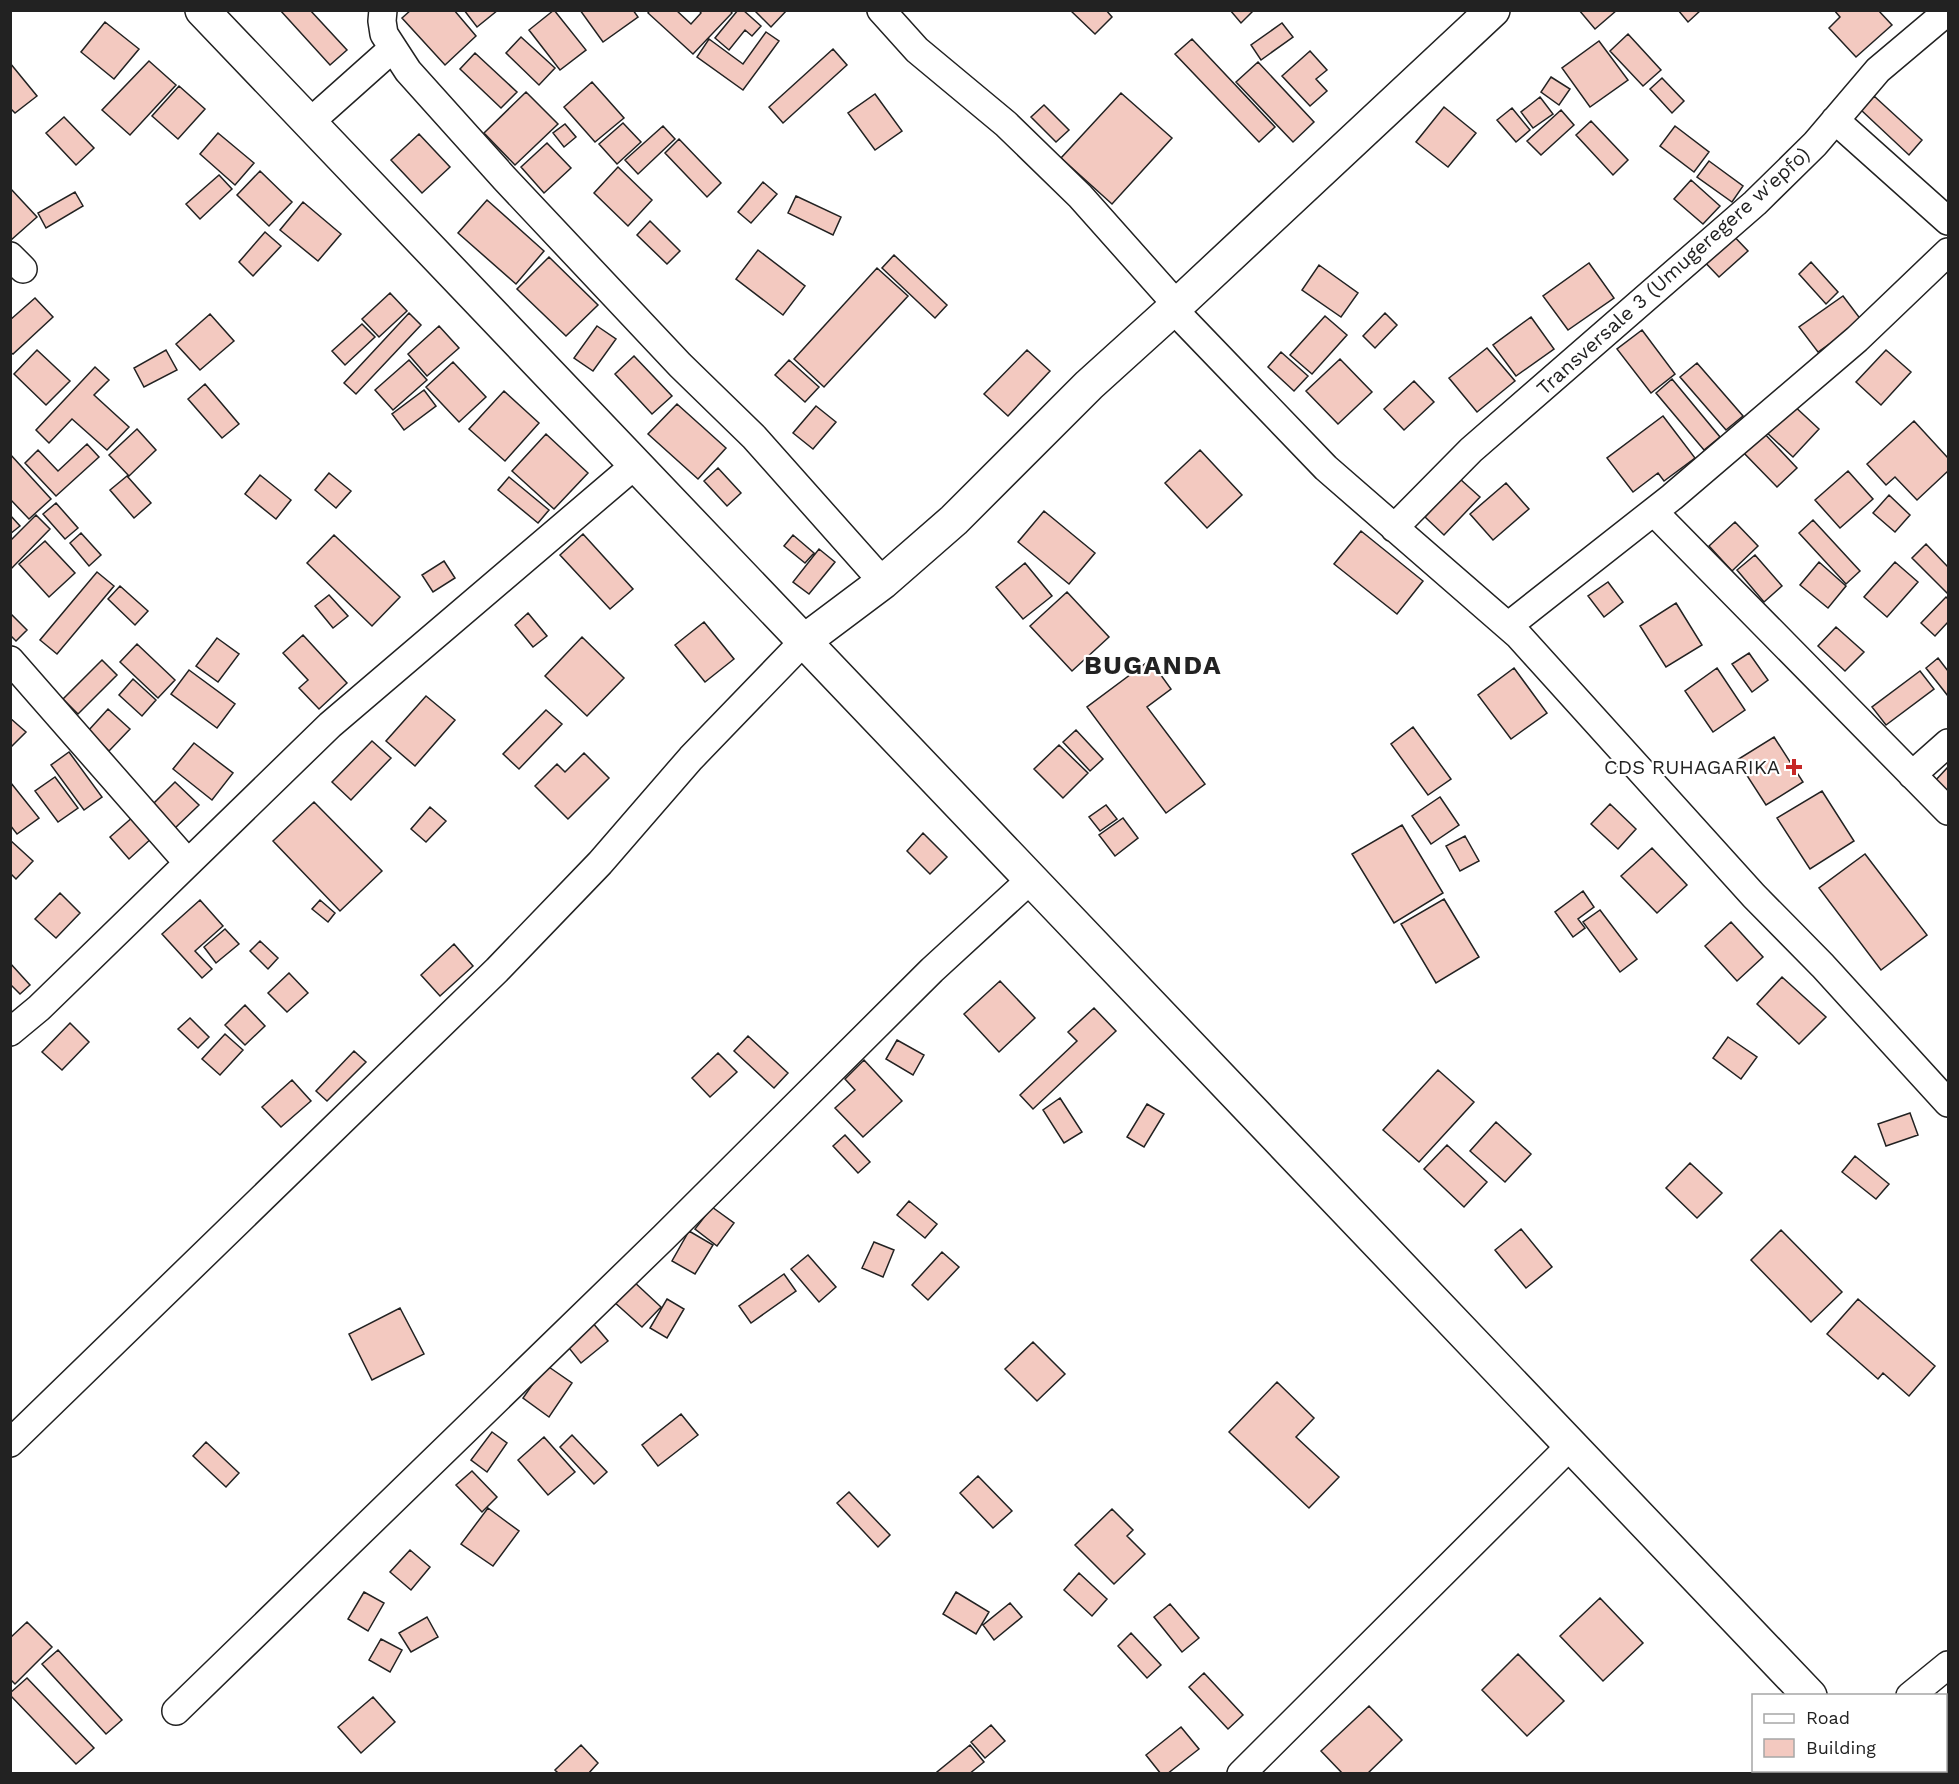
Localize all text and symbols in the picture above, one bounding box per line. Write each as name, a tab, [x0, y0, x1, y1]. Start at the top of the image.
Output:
street label: Transversale 3 (Umugeregere w'epfo)	[1532, 142, 1814, 400]
district label: BUGANDA	[1084, 650, 1222, 680]
place label: CDS RUHAGARIKA	[1604, 755, 1780, 779]
marker: CDS RUHAGARIKA	[1785, 758, 1803, 776]
legend	[1752, 1694, 1947, 1772]
text: Road	[1806, 1707, 1850, 1728]
text: Building	[1806, 1737, 1876, 1758]

